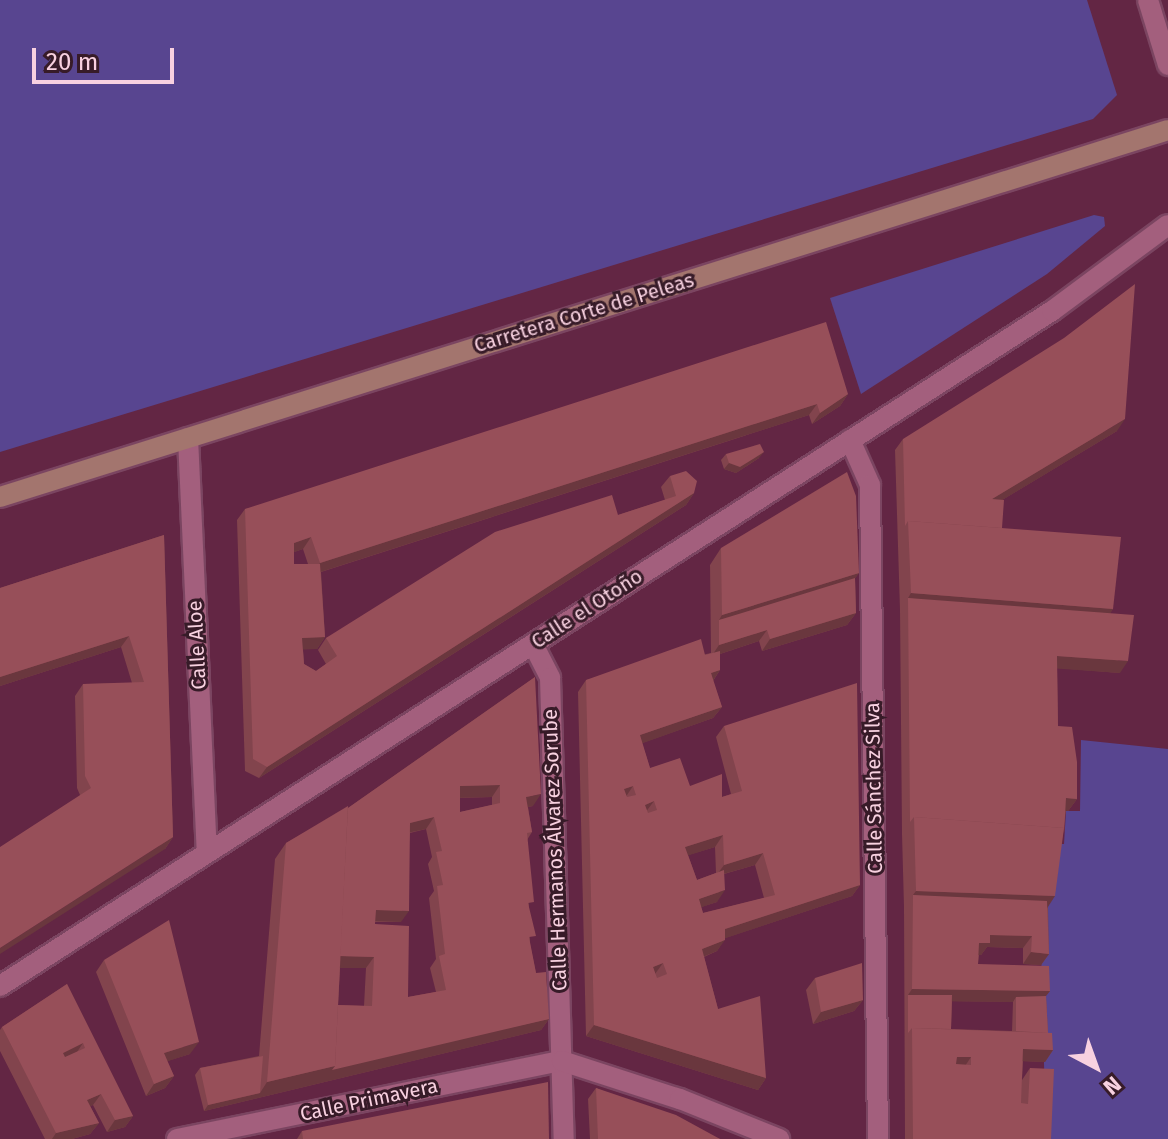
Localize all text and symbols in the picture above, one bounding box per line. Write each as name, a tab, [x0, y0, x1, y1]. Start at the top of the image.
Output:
scale bar	[36, 32, 178, 82]
text: 20 m	[46, 48, 98, 76]
street label: Carretera Corte de Peleas	[471, 268, 697, 358]
street label: Calle el Otoño	[527, 564, 647, 654]
street label: Calle Aloe	[183, 600, 211, 690]
street label: Calle Sánchez Silva	[861, 702, 887, 874]
street label: Calle Hermanos Álvarez Sorube	[538, 709, 572, 991]
north arrow	[1056, 1027, 1136, 1107]
text: N	[1098, 1071, 1126, 1100]
street label: Calle Primavera	[298, 1074, 440, 1126]

